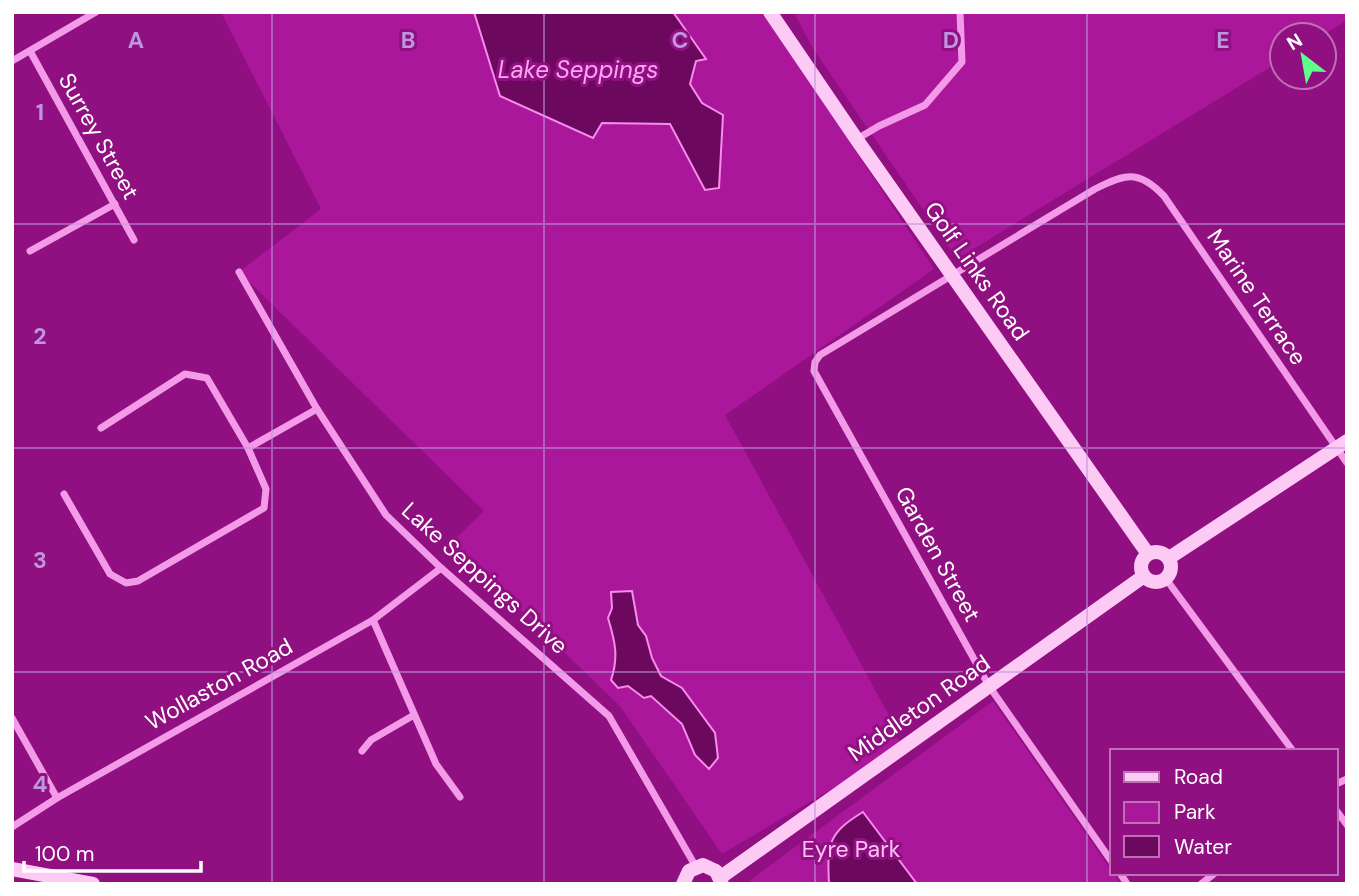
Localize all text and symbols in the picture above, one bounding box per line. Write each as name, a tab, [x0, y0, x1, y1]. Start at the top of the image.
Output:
north arrow	[1268, 21, 1338, 91]
text: A	[128, 25, 144, 55]
text: B	[401, 25, 415, 55]
text: C	[672, 25, 688, 55]
text: D	[943, 25, 959, 55]
text: E	[1216, 25, 1230, 55]
text: N	[1282, 28, 1307, 56]
water label: Lake Seppings	[498, 54, 658, 85]
street label: Surrey Street	[52, 68, 146, 204]
text: 1	[36, 97, 44, 127]
street label: Golf Links Road	[918, 196, 1036, 346]
street label: Marine Terrace	[1200, 223, 1314, 371]
text: 2	[33, 321, 47, 351]
street label: Garden Street	[889, 481, 987, 627]
street label: Lake Seppings Drive	[396, 495, 574, 661]
text: 3	[33, 545, 47, 575]
street label: Wollaston Road	[140, 631, 298, 737]
street label: Middleton Road	[842, 648, 996, 768]
legend	[1110, 749, 1338, 875]
text: Road	[1174, 763, 1223, 791]
text: 4	[33, 769, 48, 799]
text: Park	[1174, 798, 1216, 826]
scale bar	[24, 830, 201, 874]
text: Water	[1174, 833, 1232, 861]
park label: Eyre Park	[802, 834, 901, 864]
text: 100 m	[35, 840, 95, 868]

